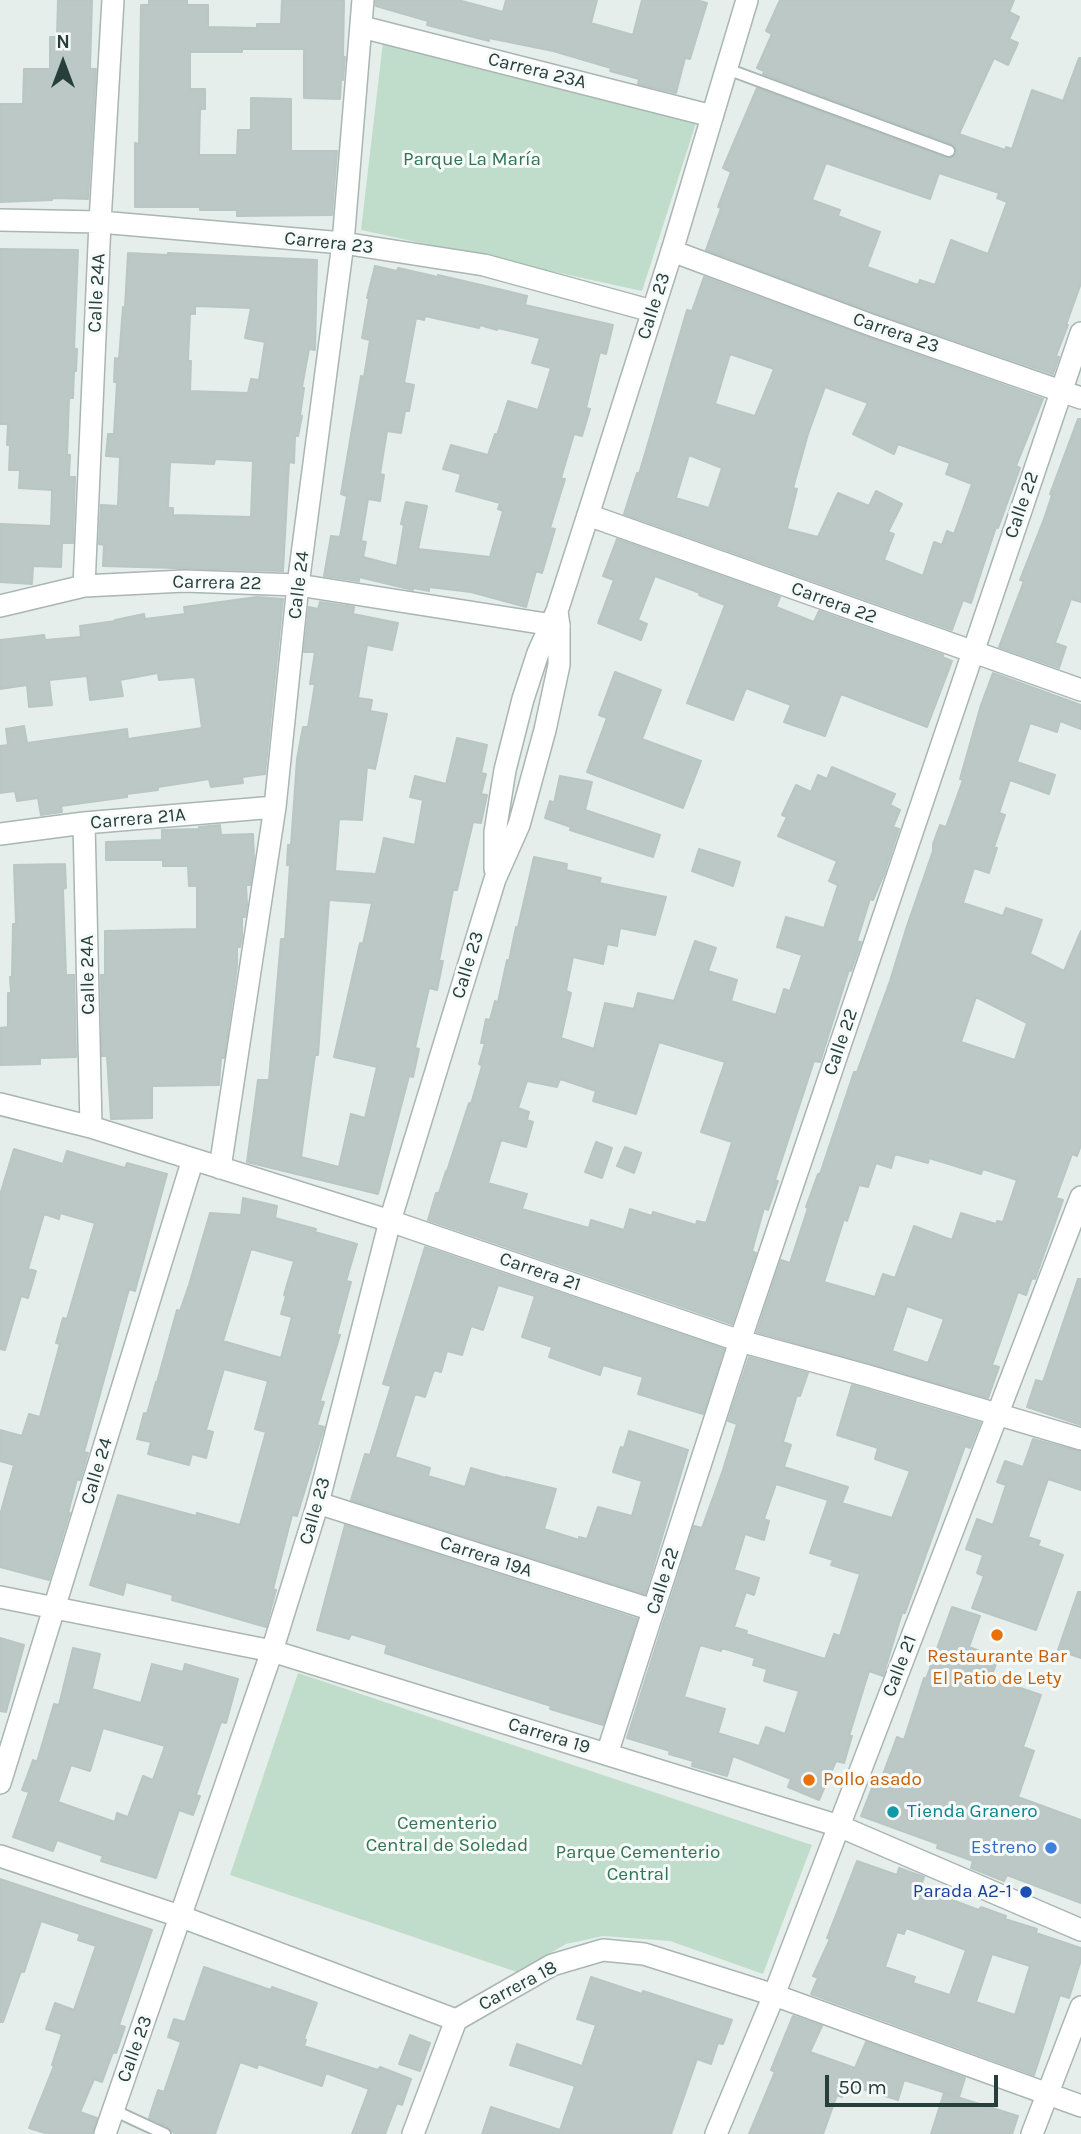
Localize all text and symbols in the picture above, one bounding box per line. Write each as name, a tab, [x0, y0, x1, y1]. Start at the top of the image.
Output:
north arrow	[28, 28, 98, 98]
text: N	[56, 31, 70, 53]
street label: Carrera 23A	[485, 48, 589, 94]
park label: Parque La María	[403, 149, 541, 171]
street label: Carrera 23	[283, 227, 375, 259]
street label: Calle 24A	[84, 253, 110, 333]
street label: Calle 23	[632, 270, 676, 342]
street label: Carrera 23	[850, 308, 942, 358]
street label: Calle 22	[1000, 469, 1044, 541]
street label: Calle 24	[284, 550, 314, 620]
street label: Carrera 22	[172, 571, 262, 595]
street label: Carrera 22	[788, 577, 880, 629]
street label: Carrera 21A	[89, 803, 187, 835]
street label: Calle 23	[447, 929, 489, 1001]
street label: Calle 24A	[76, 935, 100, 1015]
street label: Calle 22	[819, 1006, 863, 1078]
street label: Carrera 21	[496, 1247, 584, 1297]
street label: Calle 24	[76, 1435, 118, 1507]
street label: Calle 23	[294, 1475, 336, 1547]
street label: Carrera 19A	[437, 1531, 535, 1583]
street label: Calle 22	[641, 1545, 685, 1617]
marker: Restaurante Bar El Patio de Lety	[989, 1627, 1005, 1643]
street label: Calle 21	[878, 1632, 922, 1700]
place label: Restaurante Bar El Patio de Lety	[927, 1646, 1067, 1690]
street label: Carrera 19	[505, 1713, 593, 1759]
place label: Pollo asado	[823, 1769, 922, 1791]
marker: Pollo asado	[801, 1772, 817, 1788]
place label: Tienda Granero	[907, 1801, 1038, 1823]
marker: Tienda Granero	[885, 1804, 901, 1820]
park label: Cementerio Central de Soledad	[366, 1813, 528, 1857]
place label: Estreno	[971, 1837, 1037, 1859]
marker: Estreno	[1043, 1840, 1059, 1856]
park label: Parque Cementerio Central	[556, 1842, 720, 1886]
place label: Parada A2-1	[913, 1881, 1012, 1903]
marker: Parada A2-1	[1018, 1884, 1034, 1900]
street label: Carrera 18	[475, 1956, 561, 2016]
street label: Calle 23	[112, 2013, 158, 2085]
scale bar	[829, 2060, 1002, 2104]
text: 50 m	[838, 2075, 887, 2099]

